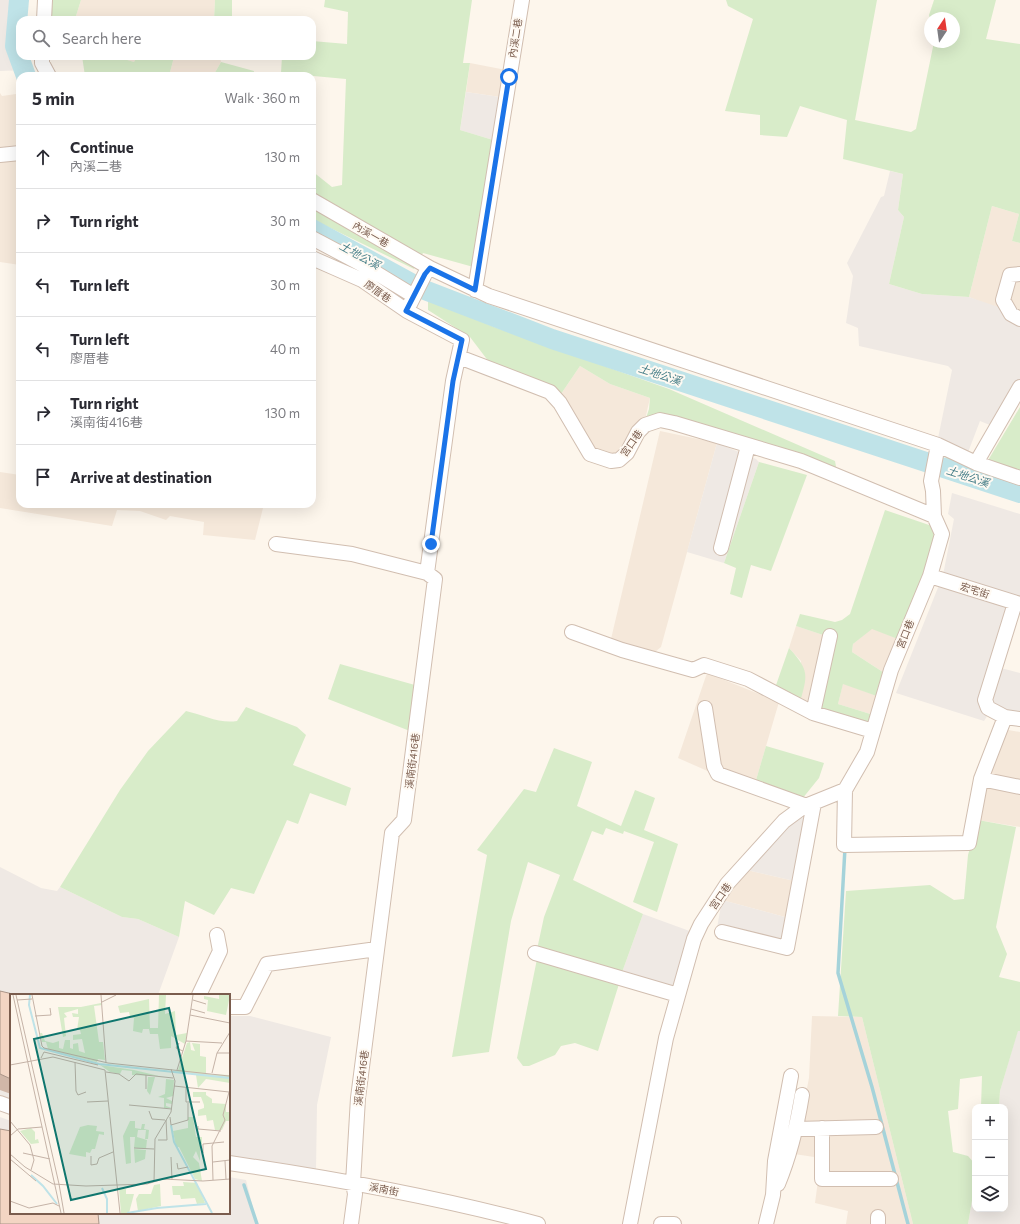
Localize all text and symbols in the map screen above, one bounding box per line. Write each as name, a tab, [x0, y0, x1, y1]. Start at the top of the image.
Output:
north arrow	[924, 12, 960, 48]
search box	[16, 16, 316, 60]
street label: 內溪二巷	[506, 17, 524, 59]
icon: search	[30, 27, 52, 49]
text: Search here	[62, 29, 141, 47]
route start	[500, 68, 518, 86]
text: 5 min	[32, 88, 75, 109]
text: Walk · 360 m	[225, 90, 300, 106]
text: Continue	[70, 138, 134, 156]
icon: ahead	[32, 146, 54, 168]
text: 130 m	[265, 149, 300, 165]
text: 內溪二巷	[70, 158, 122, 174]
icon: right	[32, 210, 54, 232]
text: Turn right	[70, 212, 139, 230]
text: 30 m	[270, 213, 300, 229]
street label: 內溪一巷	[351, 219, 391, 249]
water label: 土地公溪	[338, 239, 384, 272]
icon: left	[32, 274, 54, 296]
text: Turn left	[70, 276, 129, 294]
text: 30 m	[270, 277, 300, 293]
street label: 廖厝巷	[362, 277, 394, 305]
text: Turn left	[70, 330, 129, 348]
icon: left	[32, 338, 54, 360]
text: 40 m	[270, 341, 300, 357]
text: 廖厝巷	[70, 350, 109, 366]
water label: 土地公溪	[637, 361, 685, 388]
text: Turn right	[70, 394, 139, 412]
icon: right	[32, 402, 54, 424]
text: 130 m	[265, 405, 300, 421]
text: 溪南街416巷	[70, 414, 143, 430]
street label: 宮口巷	[617, 427, 645, 459]
water label: 土地公溪	[945, 463, 993, 490]
icon: arrive	[32, 466, 54, 488]
text: Arrive at destination	[70, 468, 212, 486]
route end	[422, 535, 440, 553]
street label: 宏宅街	[959, 580, 991, 600]
street label: 宮口巷	[894, 618, 916, 650]
street label: 溪南街416巷	[403, 732, 421, 790]
street label: 宮口巷	[706, 880, 734, 912]
inset map	[10, 994, 230, 1214]
street label: 溪南街416巷	[352, 1049, 370, 1107]
map controls	[972, 1104, 1008, 1212]
button: +	[972, 1104, 1008, 1140]
button: −	[972, 1140, 1008, 1176]
button: layers	[972, 1176, 1008, 1212]
street label: 溪南街	[368, 1180, 400, 1198]

